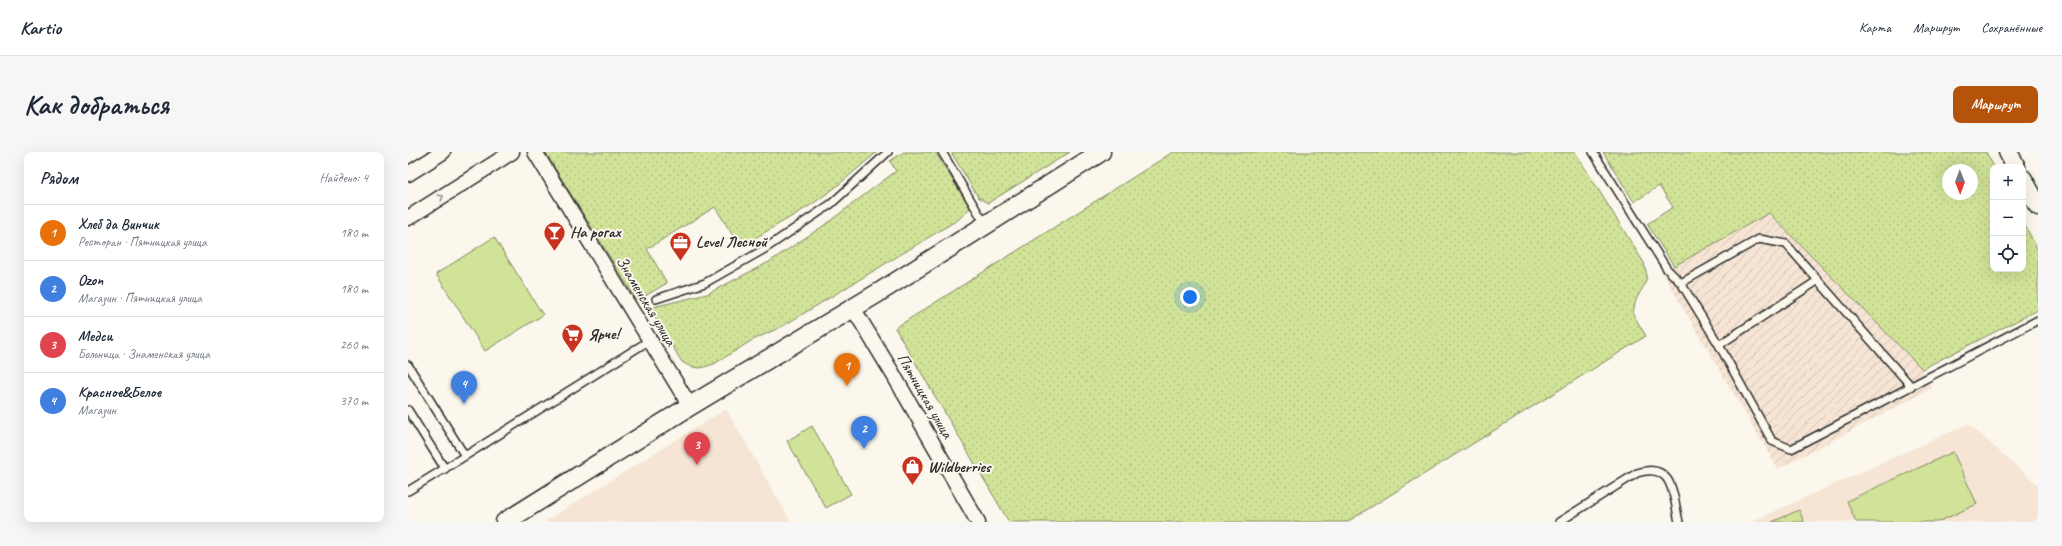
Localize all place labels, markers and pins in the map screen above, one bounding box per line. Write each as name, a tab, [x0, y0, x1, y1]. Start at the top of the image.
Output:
bar icon: На рогах	[541, 219, 567, 252]
place label: На рогах	[570, 222, 622, 242]
office icon: Level Лесной	[668, 229, 694, 262]
place label: Level Лесной	[696, 232, 768, 252]
supermarket icon: Ярче!	[560, 321, 586, 354]
place label: Ярче!	[588, 324, 622, 344]
pin: 1	[834, 353, 860, 386]
pin: 4	[451, 371, 477, 404]
pin: 2	[851, 416, 877, 449]
pin: 3	[684, 432, 710, 465]
shop icon: Wildberries	[900, 454, 926, 487]
place label: Wildberries	[928, 457, 992, 477]

